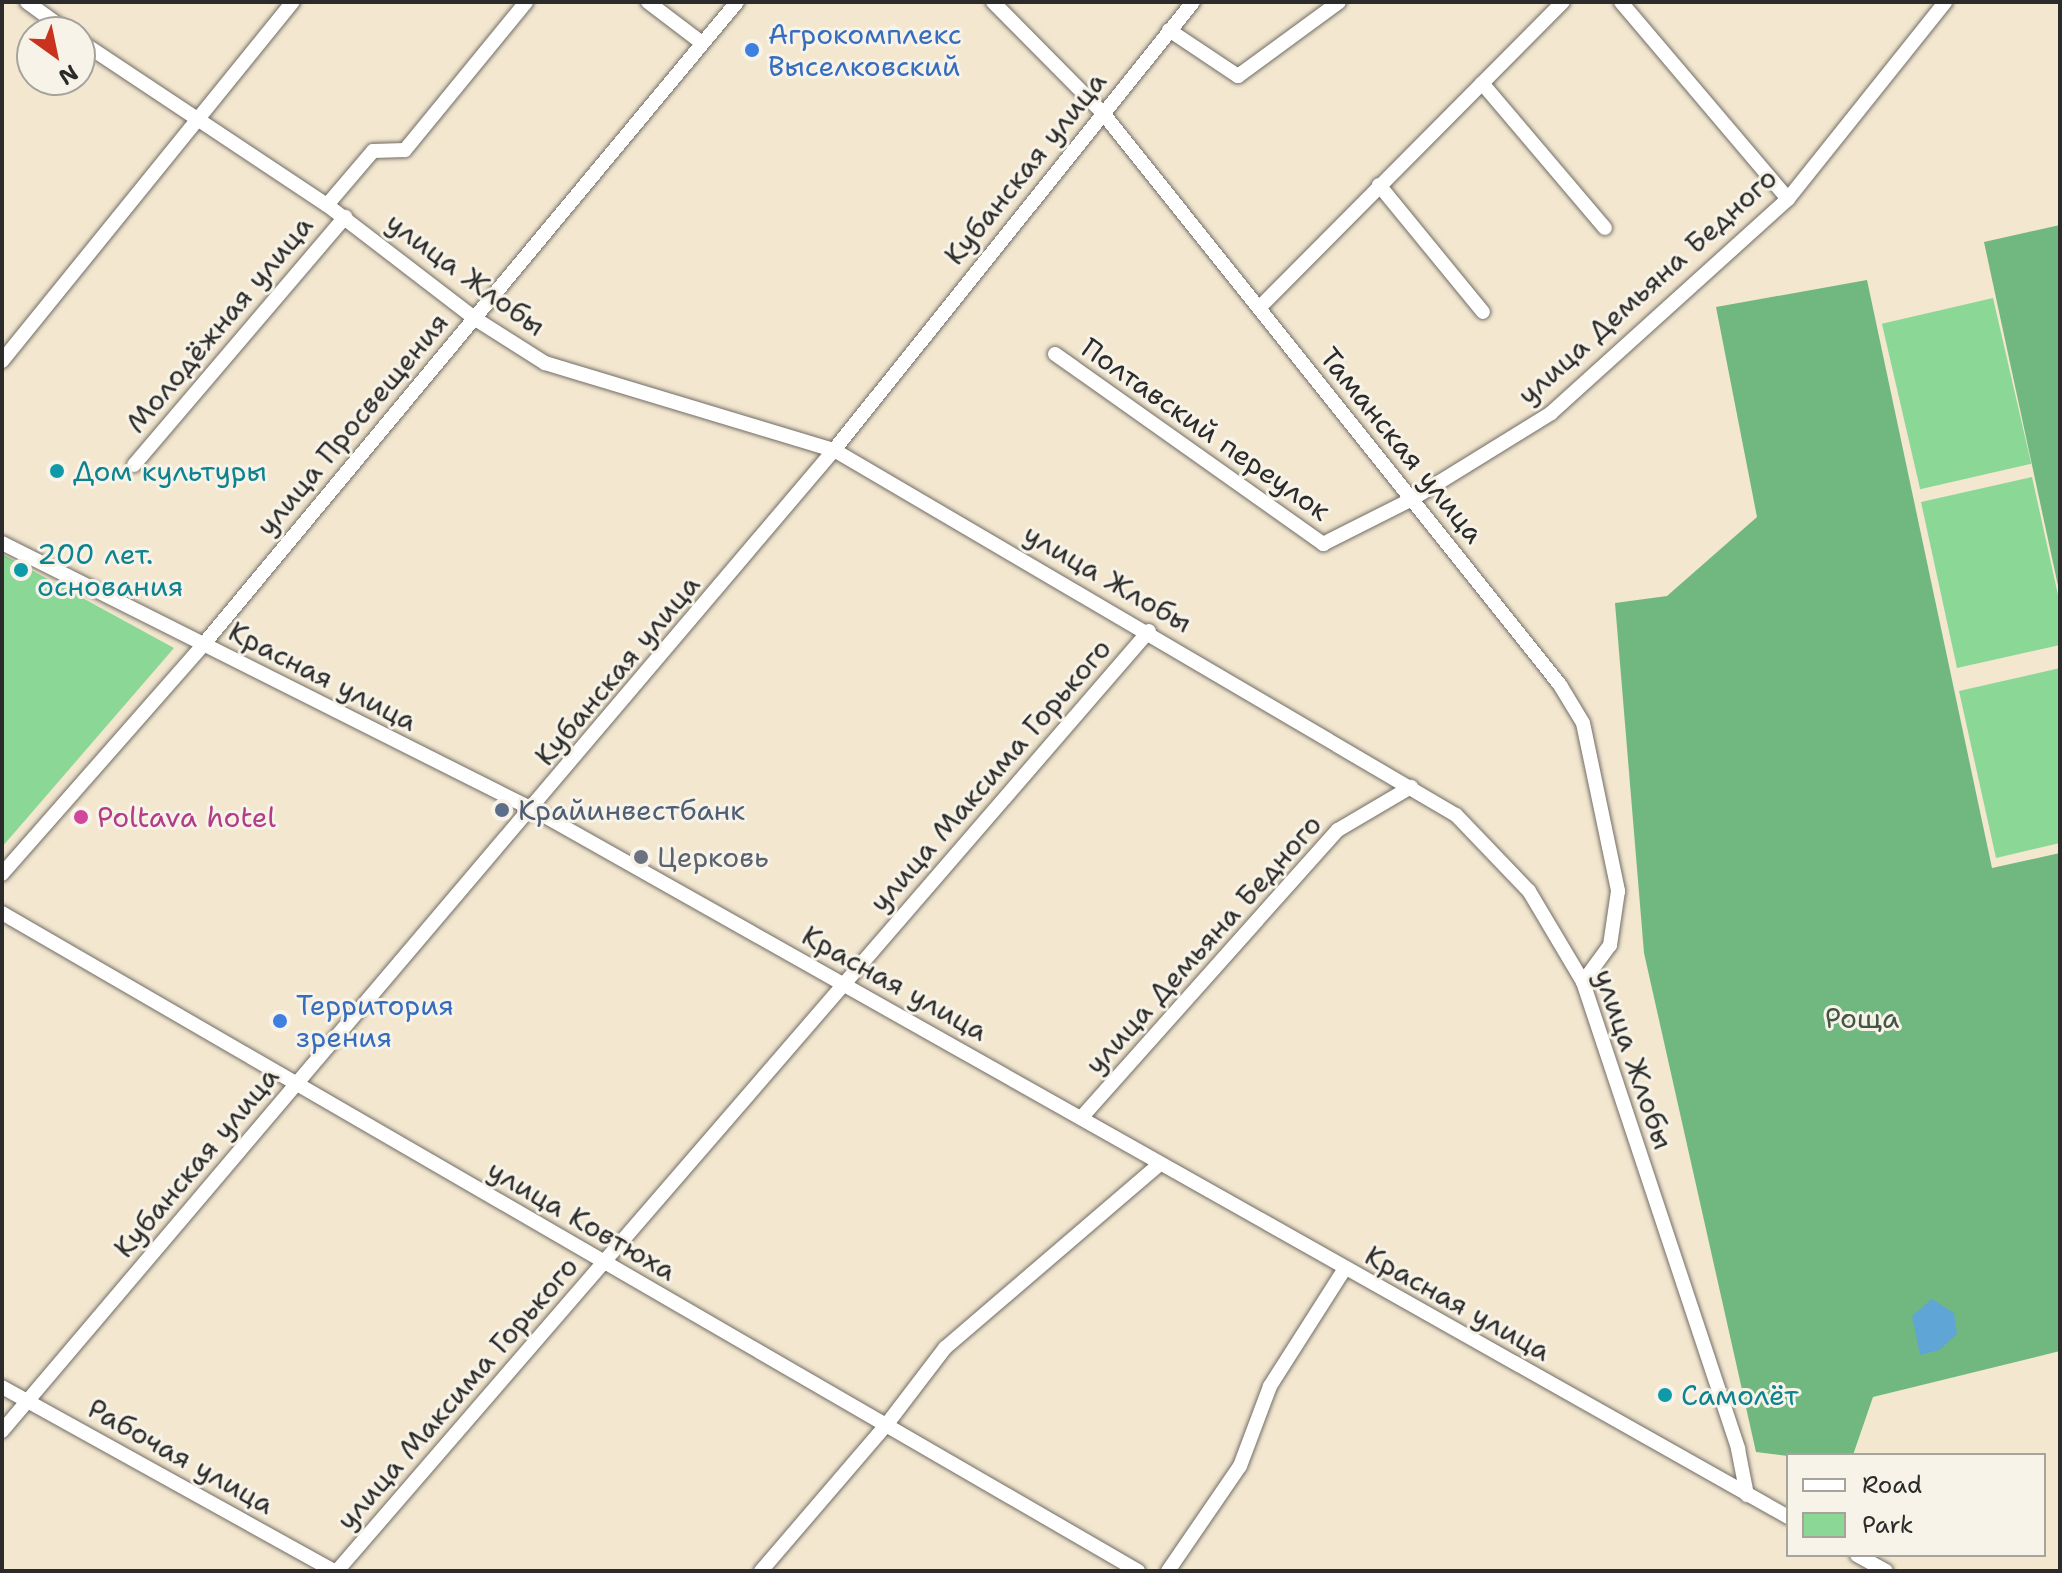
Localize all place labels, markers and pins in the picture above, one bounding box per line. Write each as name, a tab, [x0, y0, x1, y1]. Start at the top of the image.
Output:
place label: Агрокомплекс Выселковский	[768, 17, 962, 83]
marker: Агрокомплекс Выселковский	[743, 41, 761, 59]
place label: Дом культуры	[73, 454, 267, 488]
marker: Дом культуры	[48, 462, 66, 480]
place label: 200 лет. основания	[37, 537, 183, 603]
marker: 200 лет. основания	[12, 561, 30, 579]
place label: Крайинвестбанк	[518, 793, 745, 827]
place label: Poltava hotel	[97, 800, 276, 834]
marker: Крайинвестбанк	[493, 801, 511, 819]
marker: Poltava hotel	[72, 808, 90, 826]
place label: Церковь	[657, 840, 769, 874]
marker: Церковь	[632, 848, 650, 866]
place label: Территория зрения	[296, 988, 454, 1054]
marker: Территория зрения	[271, 1012, 289, 1030]
place label: Самолёт	[1681, 1378, 1798, 1412]
marker: Самолёт	[1656, 1386, 1674, 1404]

